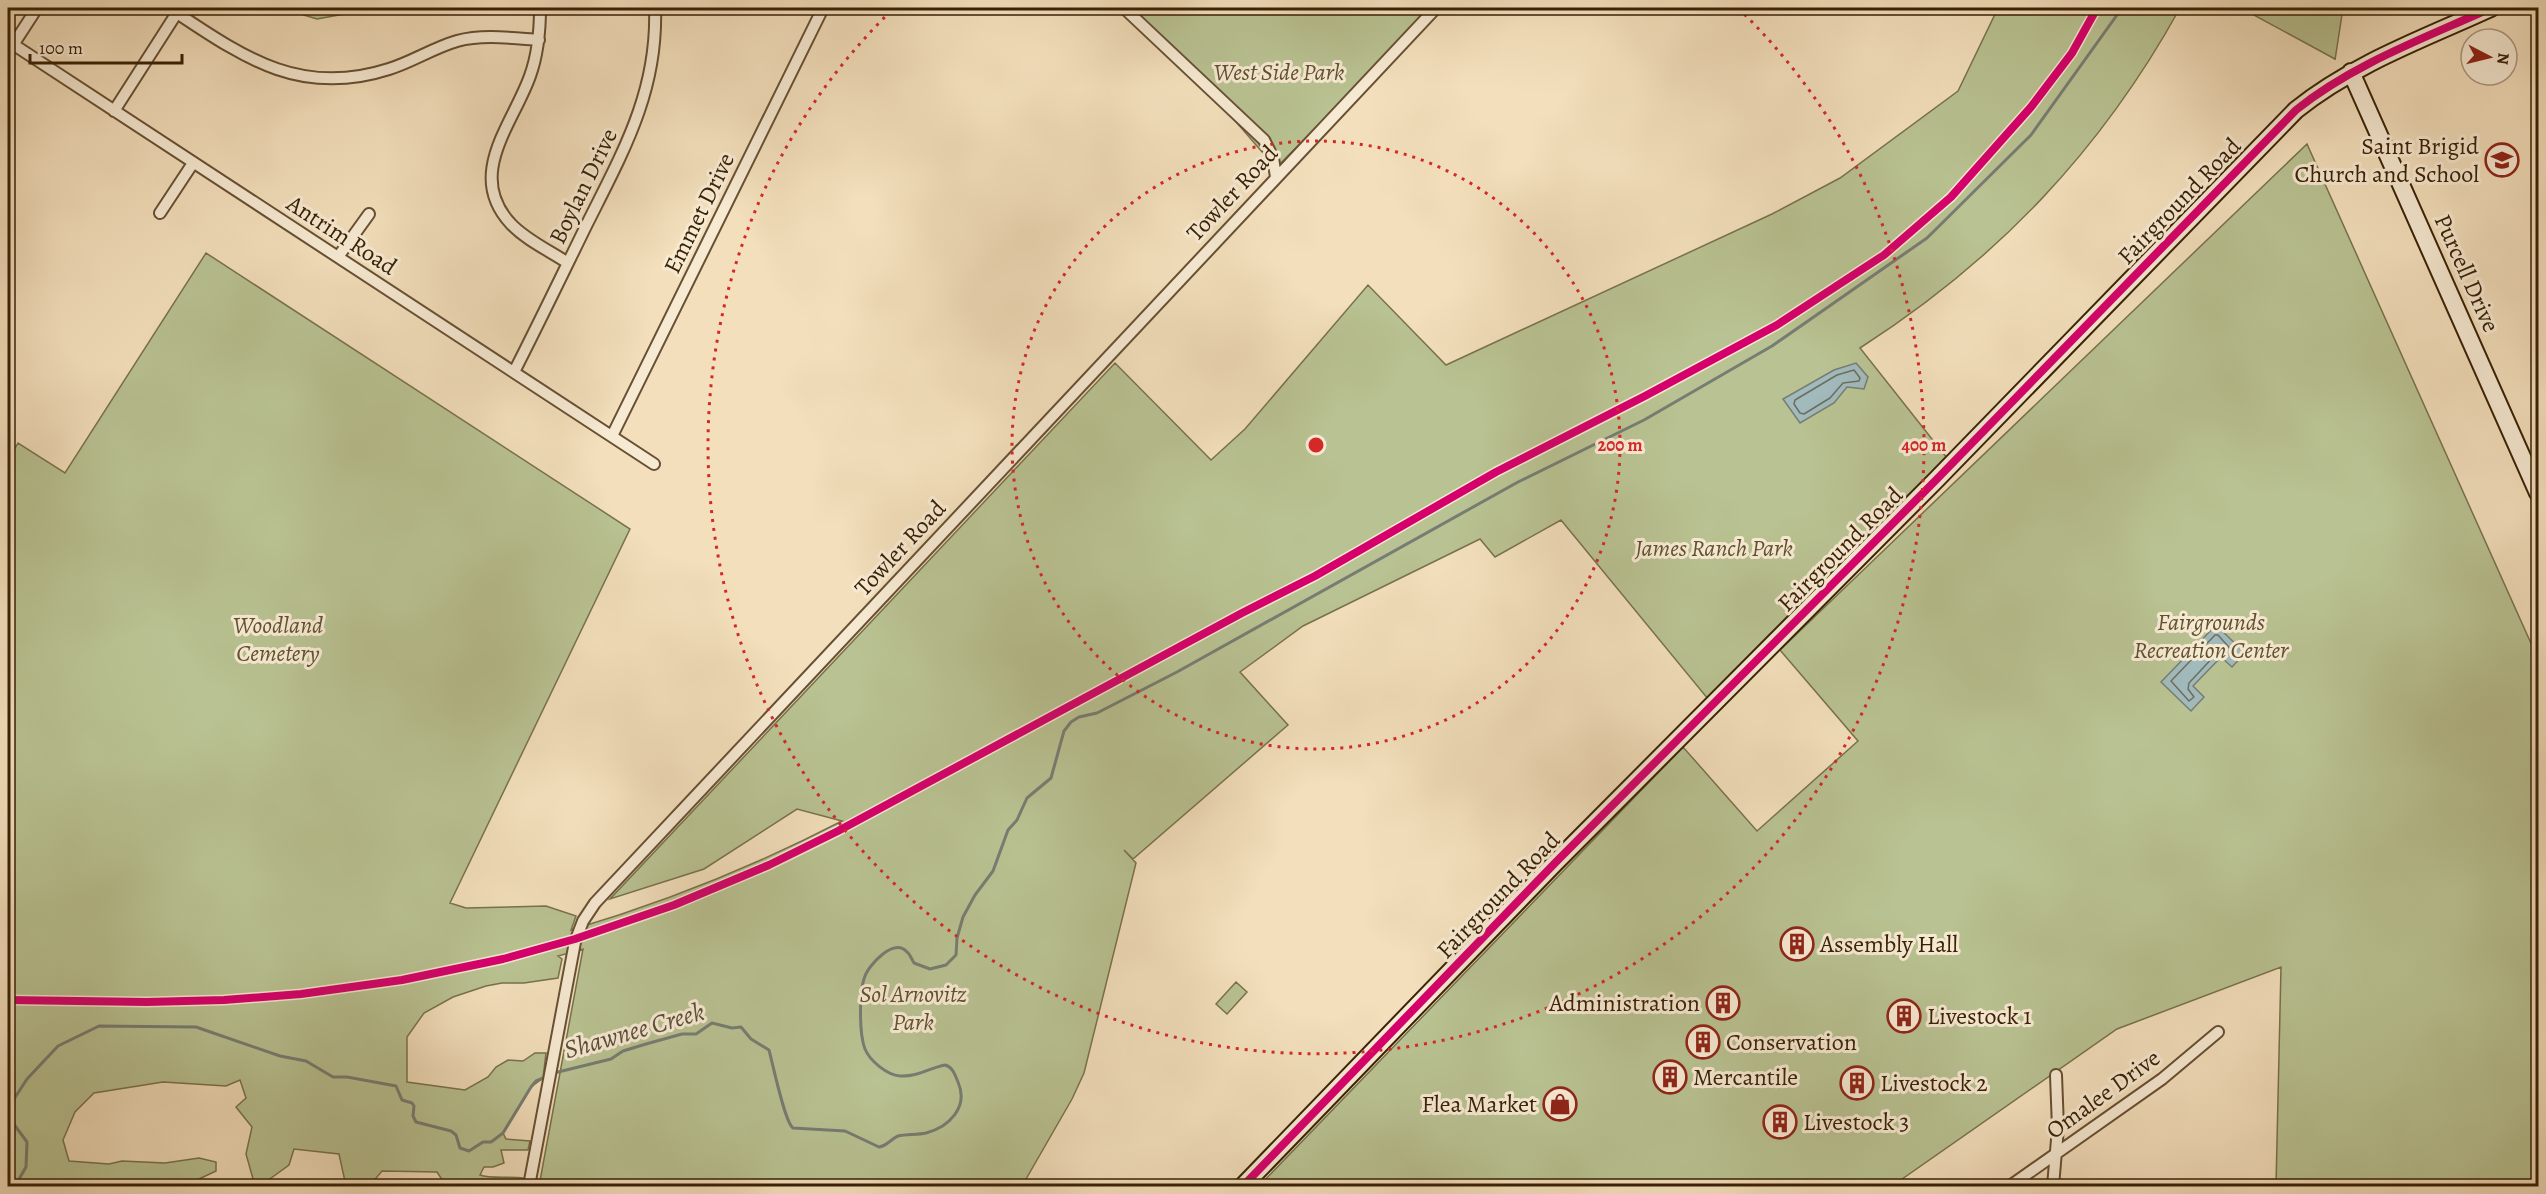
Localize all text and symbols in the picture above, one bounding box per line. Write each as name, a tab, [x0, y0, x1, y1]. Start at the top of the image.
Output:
scale bar	[30, 27, 182, 65]
north arrow	[2459, 27, 2519, 87]
text: 100 m	[39, 36, 83, 60]
text: N	[2491, 52, 2515, 66]
park label: West Side Park	[1214, 56, 1345, 88]
street label: Boylan Drive	[541, 123, 625, 249]
street label: Fairground Road	[2110, 130, 2248, 271]
place label: Saint Brigid Church and School	[2295, 130, 2479, 190]
street label: Towler Road	[1179, 138, 1285, 248]
school or university icon: Saint Brigid Church and School	[2484, 142, 2520, 178]
street label: Emmet Drive	[656, 147, 742, 279]
street label: Antrim Road	[280, 187, 403, 283]
street label: Purcell Drive	[2427, 209, 2507, 337]
text: 200 m	[1597, 433, 1643, 457]
text: 400 m	[1902, 433, 1946, 457]
centre of rings	[1306, 435, 1326, 455]
street label: Fairground Road	[1770, 479, 1910, 619]
street label: Towler Road	[847, 493, 953, 603]
park label: James Ranch Park	[1634, 532, 1793, 564]
park label: Fairgrounds Recreation Center	[2134, 606, 2289, 666]
park label: Woodland Cemetery	[233, 609, 323, 669]
street label: Fairground Road	[1429, 824, 1567, 965]
building icon: Assembly Hall	[1779, 926, 1815, 962]
place label: Assembly Hall	[1819, 928, 1958, 960]
park label: Sol Arnovitz Park	[860, 978, 967, 1038]
building icon: Administration	[1705, 985, 1741, 1021]
place label: Administration	[1548, 987, 1700, 1019]
water label: Shawnee Creek	[560, 994, 708, 1067]
building icon: Livestock 1	[1886, 998, 1922, 1034]
place label: Livestock 1	[1927, 1000, 2032, 1032]
building icon: Conservation	[1685, 1024, 1721, 1060]
place label: Conservation	[1726, 1026, 1857, 1058]
street label: Omalee Drive	[2039, 1042, 2167, 1146]
building icon: Mercantile	[1652, 1059, 1688, 1095]
place label: Mercantile	[1693, 1061, 1798, 1093]
building icon: Livestock 2	[1839, 1065, 1875, 1101]
place label: Livestock 2	[1880, 1067, 1988, 1099]
shop icon: Flea Market	[1542, 1086, 1578, 1122]
place label: Flea Market	[1422, 1088, 1537, 1120]
building icon: Livestock 3	[1762, 1104, 1798, 1140]
place label: Livestock 3	[1803, 1106, 1909, 1138]

